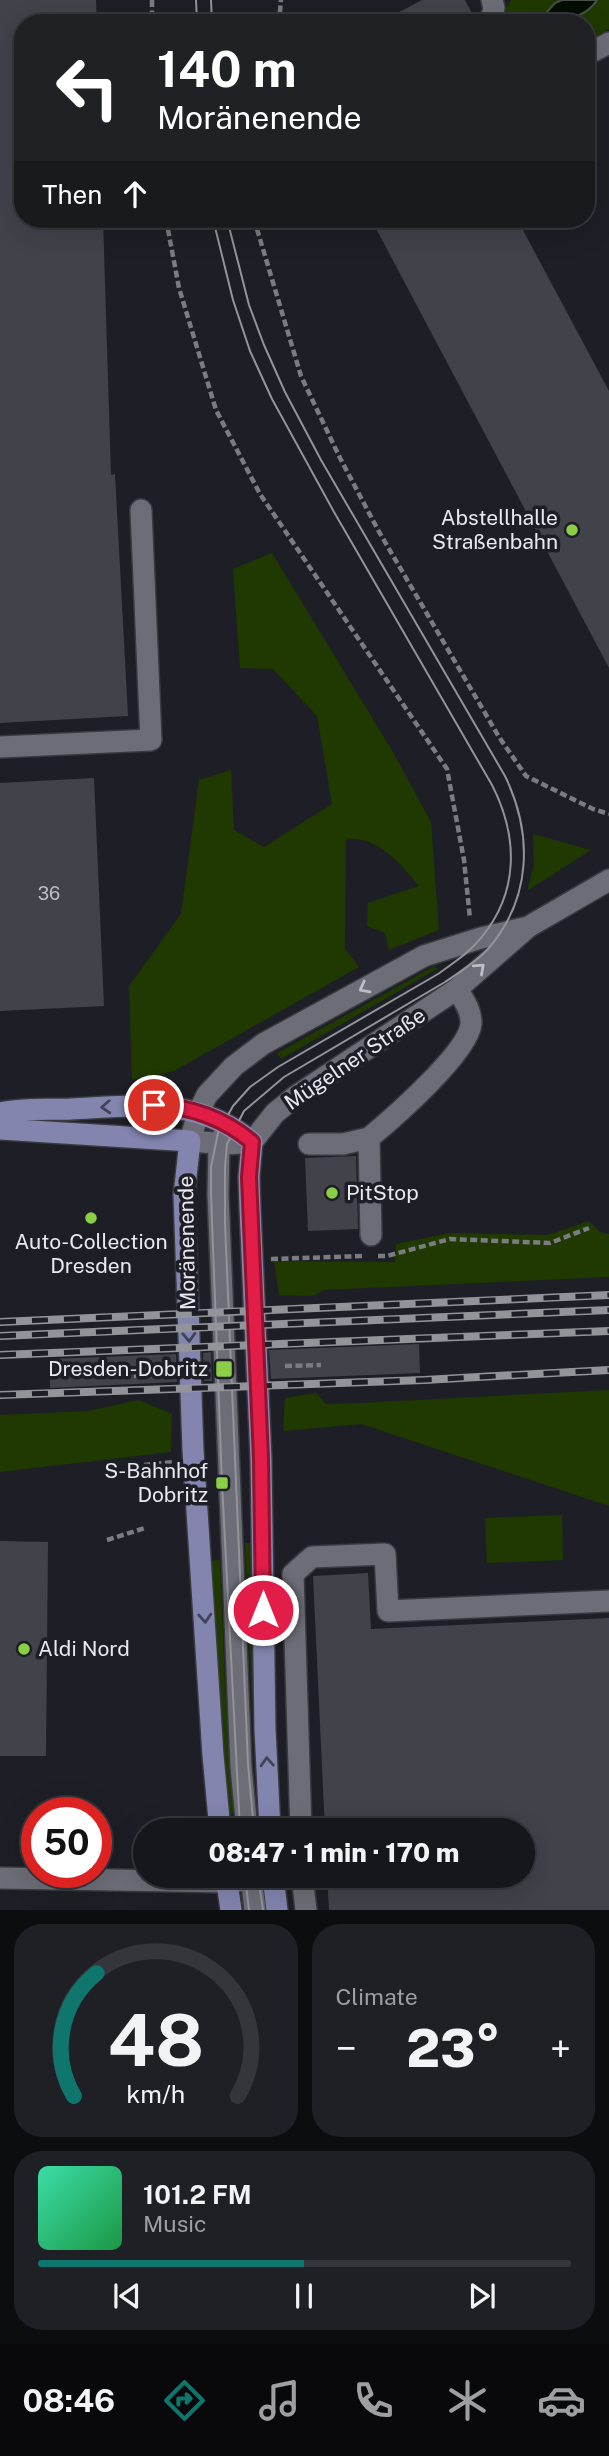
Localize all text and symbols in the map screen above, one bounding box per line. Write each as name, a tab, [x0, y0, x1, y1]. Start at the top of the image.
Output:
text: 140 m	[157, 40, 297, 98]
icon: left	[42, 42, 133, 133]
text: Moränenende	[157, 99, 362, 136]
icon: ahead	[116, 175, 154, 213]
text: Then	[42, 179, 102, 210]
place label: Abstellhalle Straßenbahn	[432, 505, 558, 554]
marker: Abstellhalle Straßenbahn	[564, 522, 580, 538]
house number: 36	[38, 883, 60, 904]
one-way arrow	[472, 964, 485, 976]
one-way arrow	[359, 980, 371, 994]
street label: Mügelner Straße	[280, 1002, 430, 1115]
pin	[124, 1075, 184, 1135]
icon: arrive	[135, 1086, 173, 1124]
one-way arrow	[100, 1099, 111, 1114]
street label: Moränenende	[173, 1176, 200, 1310]
place label: PitStop	[346, 1180, 419, 1205]
marker: PitStop	[324, 1185, 340, 1201]
marker: Auto-Collection Dresden	[83, 1210, 99, 1226]
place label: Auto-Collection Dresden	[14, 1229, 168, 1278]
one-way arrow	[182, 1332, 197, 1343]
place label: Dresden-Dobritz	[48, 1356, 208, 1381]
marker: Dresden-Dobritz	[214, 1359, 234, 1379]
place label: S-Bahnhof Dobritz	[104, 1458, 208, 1507]
marker: S-Bahnhof Dobritz	[214, 1475, 230, 1491]
position arrow	[226, 1573, 300, 1647]
one-way arrow	[197, 1613, 212, 1624]
place label: Aldi Nord	[38, 1636, 130, 1661]
marker: Aldi Nord	[16, 1641, 32, 1657]
one-way arrow	[259, 1757, 274, 1768]
speed limit sign: 50	[21, 1797, 112, 1888]
text: 08:47 · 1 min · 170 m	[209, 1837, 459, 1868]
text: Climate	[336, 1983, 418, 2010]
text: 48	[107, 1998, 204, 2083]
text: 23°	[406, 2018, 500, 2079]
text: −	[336, 2026, 357, 2071]
text: +	[550, 2026, 571, 2071]
text: km/h	[126, 2079, 185, 2109]
text: 101.2 FM	[143, 2179, 252, 2210]
text: Music	[143, 2210, 207, 2237]
icon: previous	[108, 2277, 146, 2315]
icon: pause	[285, 2277, 323, 2315]
icon: next	[463, 2277, 501, 2315]
icon: directions	[160, 2376, 209, 2425]
icon: music	[255, 2376, 304, 2425]
icon: phone	[349, 2376, 398, 2425]
icon: climate	[443, 2376, 492, 2425]
icon: car	[537, 2376, 586, 2425]
text: 08:46	[23, 2382, 115, 2419]

